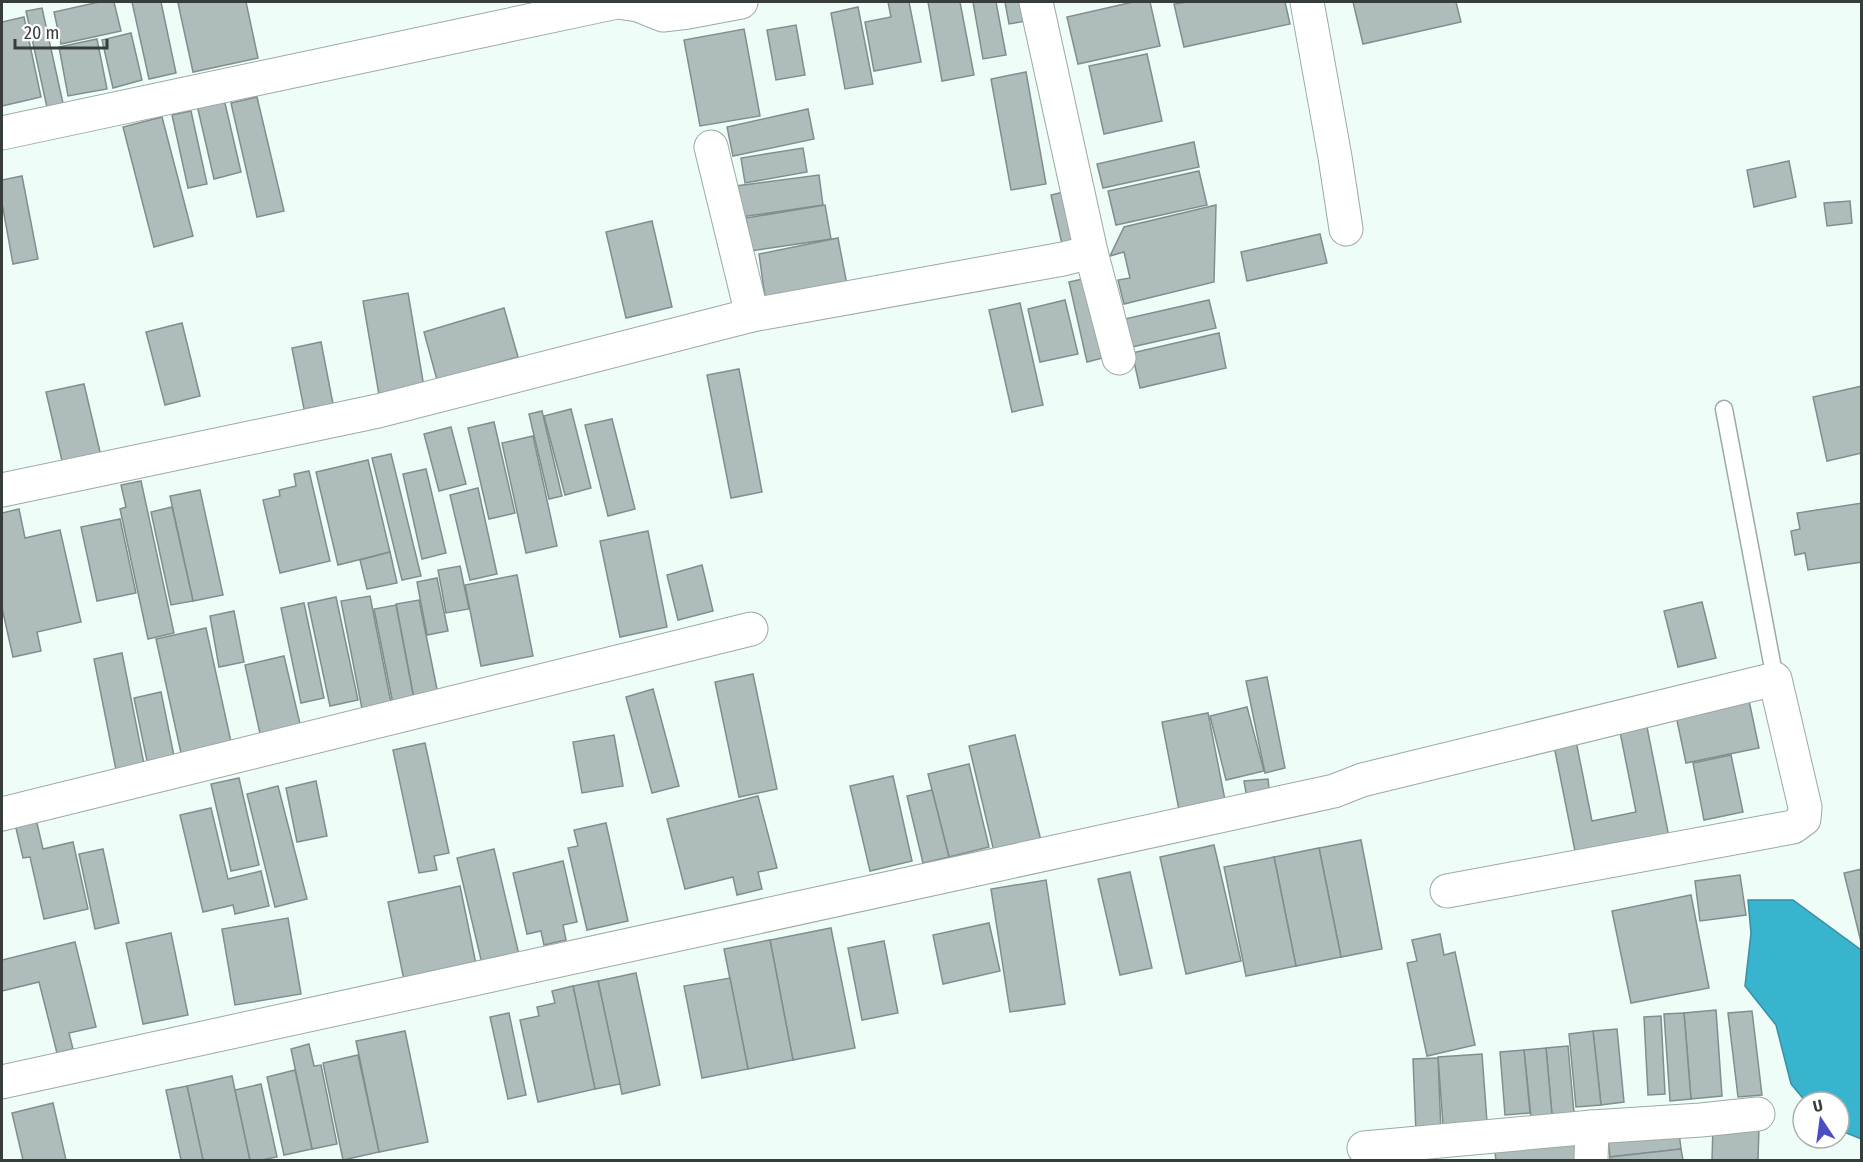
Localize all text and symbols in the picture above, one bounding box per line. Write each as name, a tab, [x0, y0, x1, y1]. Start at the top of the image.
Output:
scale bar	[15, 12, 106, 50]
text: 20 m	[24, 22, 59, 44]
north arrow	[1791, 1090, 1851, 1150]
text: U	[1811, 1096, 1824, 1116]

